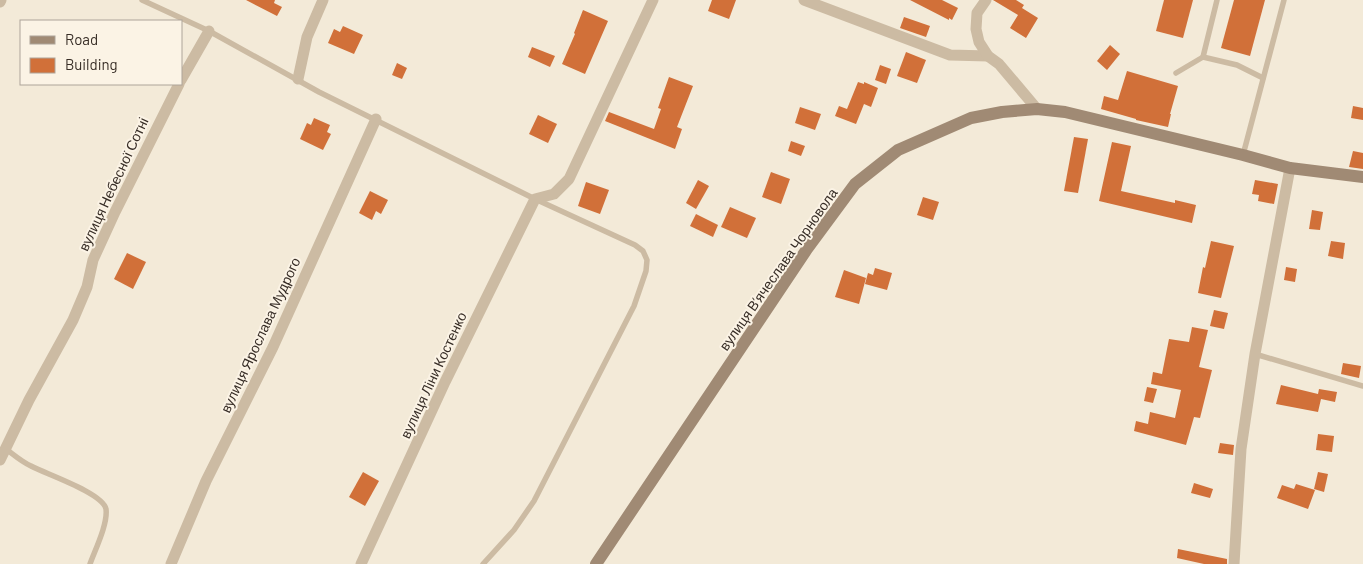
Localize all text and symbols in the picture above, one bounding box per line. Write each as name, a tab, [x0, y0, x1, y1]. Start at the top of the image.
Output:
legend	[20, 20, 182, 85]
text: Road	[65, 30, 98, 48]
text: Building	[65, 55, 118, 73]
street label: вулиця Небесної Сотні	[75, 114, 151, 254]
street label: вулиця Вʼячеслава Чорновола	[715, 184, 841, 353]
street label: вулиця Ярослава Мудрого	[216, 254, 304, 415]
street label: вулиця Ліни Костенко	[396, 309, 470, 441]

